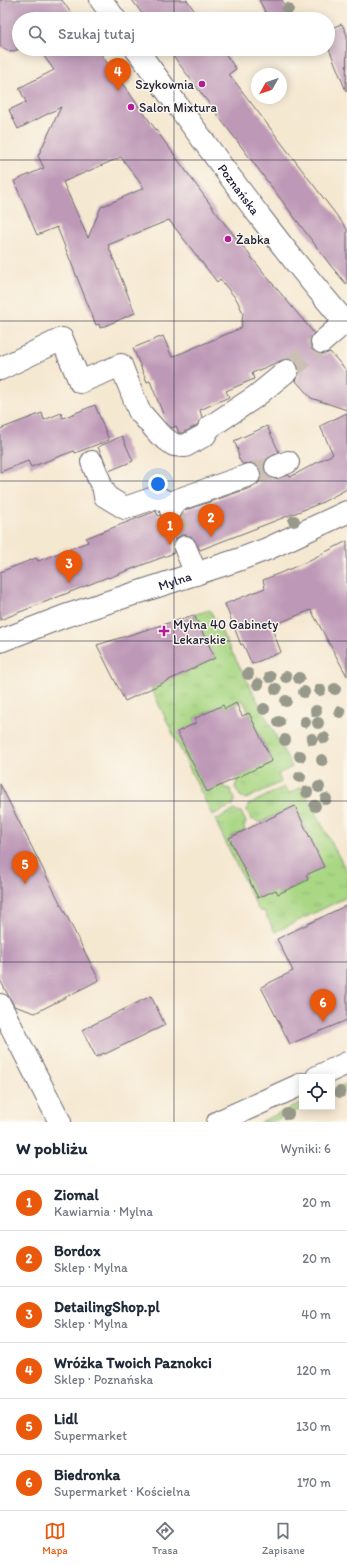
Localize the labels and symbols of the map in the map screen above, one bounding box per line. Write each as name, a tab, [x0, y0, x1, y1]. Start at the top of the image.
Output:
pin: 4	[105, 58, 131, 91]
north arrow	[251, 68, 287, 104]
place label: Szykownia	[135, 77, 194, 92]
marker: Szykownia	[197, 79, 207, 89]
place label: Salon Mixtura	[139, 100, 217, 115]
marker: Salon Mixtura	[126, 102, 136, 112]
street label: Poznańska	[215, 161, 263, 218]
place label: Żabka	[236, 232, 271, 247]
marker: Żabka	[223, 234, 233, 244]
your location	[148, 474, 168, 494]
pin: 2	[198, 504, 224, 537]
pin: 1	[157, 512, 183, 545]
pin: 3	[56, 550, 82, 583]
street label: Mylna	[156, 568, 194, 593]
place label: Mylna 40 Gabinety Lekarskie	[173, 617, 278, 647]
marker: Mylna 40 Gabinety Lekarskie	[158, 625, 170, 637]
pin: 5	[12, 851, 38, 884]
pin: 6	[310, 989, 336, 1022]

